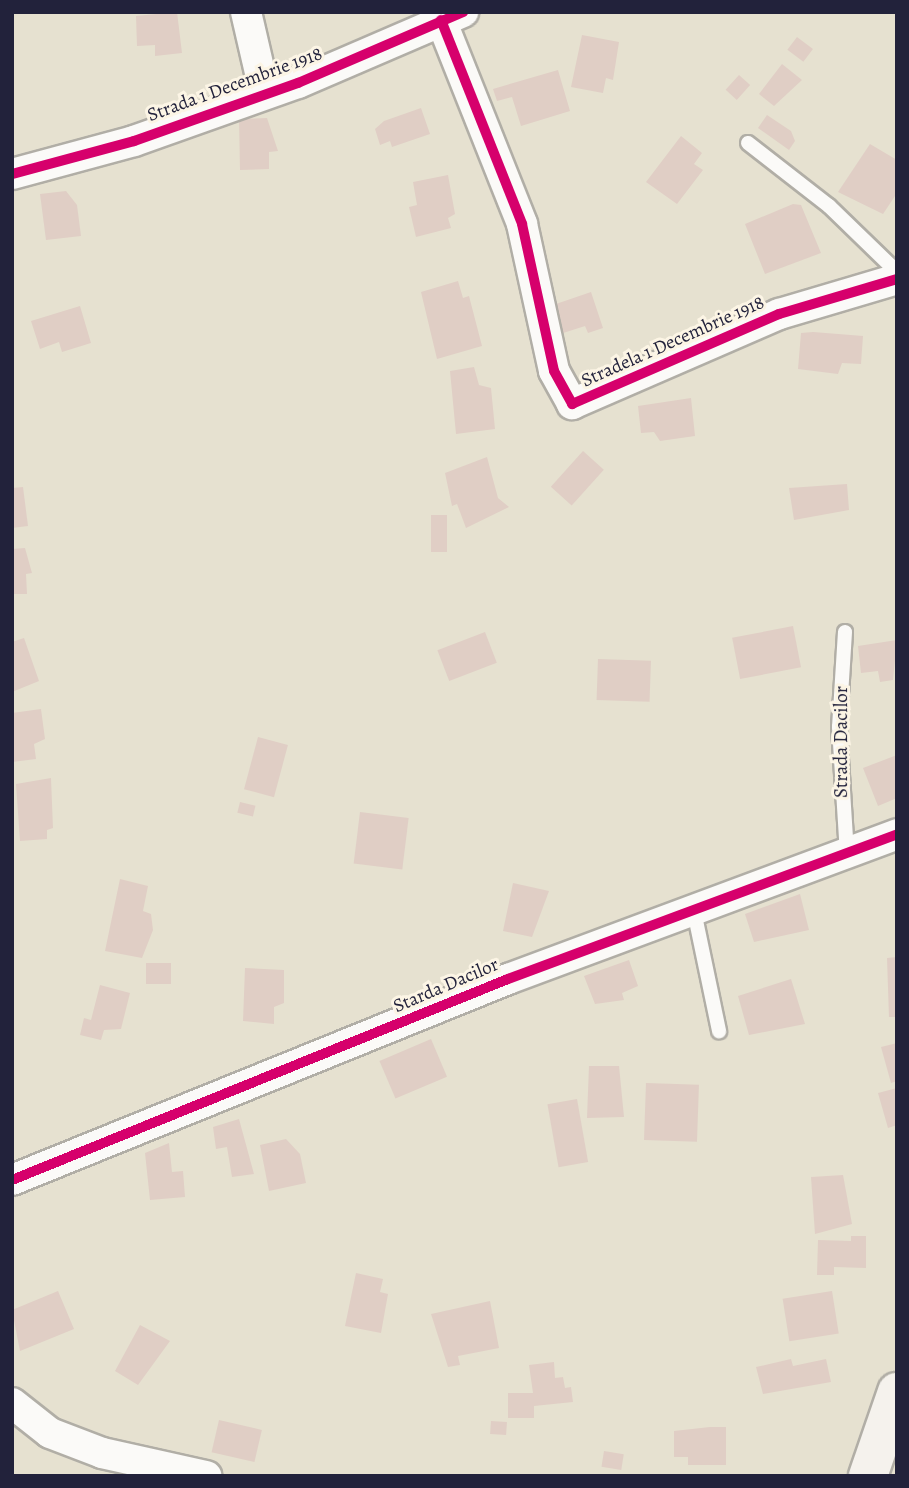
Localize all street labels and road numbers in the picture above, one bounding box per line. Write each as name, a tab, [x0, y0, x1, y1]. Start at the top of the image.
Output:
street label: Strada 1 Decembrie 1918	[144, 43, 326, 127]
street label: Stradela 1 Decembrie 1918	[578, 291, 768, 393]
street label: Strada Dacilor	[831, 686, 853, 798]
street label: Starda Dacilor	[390, 954, 502, 1018]

